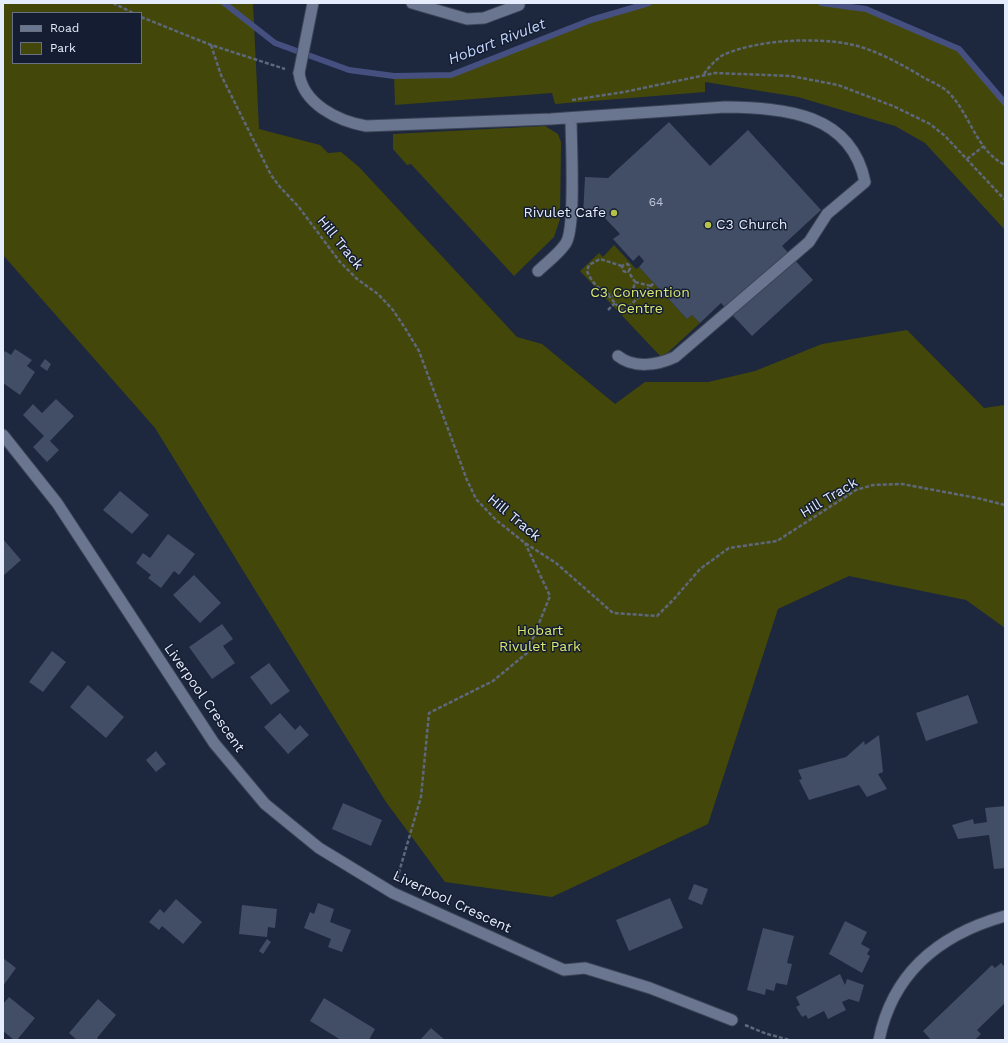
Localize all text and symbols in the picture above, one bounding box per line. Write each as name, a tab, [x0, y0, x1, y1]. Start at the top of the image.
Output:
legend	[12, 12, 142, 64]
water label: Hobart Rivulet	[446, 15, 548, 69]
text: Road	[50, 21, 79, 35]
text: Park	[50, 41, 76, 55]
house number: 64	[649, 195, 663, 209]
place label: Rivulet Cafe	[523, 205, 606, 221]
marker: Rivulet Cafe	[609, 208, 619, 218]
street label: Hill Track	[313, 213, 367, 273]
place label: C3 Church	[716, 217, 787, 233]
marker: C3 Church	[703, 220, 713, 230]
park label: C3 Convention Centre	[590, 285, 690, 318]
street label: Hill Track	[797, 474, 861, 522]
street label: Hill Track	[484, 491, 544, 545]
park label: Hobart Rivulet Park	[499, 623, 581, 656]
street label: Liverpool Crescent	[160, 640, 248, 756]
street label: Liverpool Crescent	[390, 867, 514, 937]

